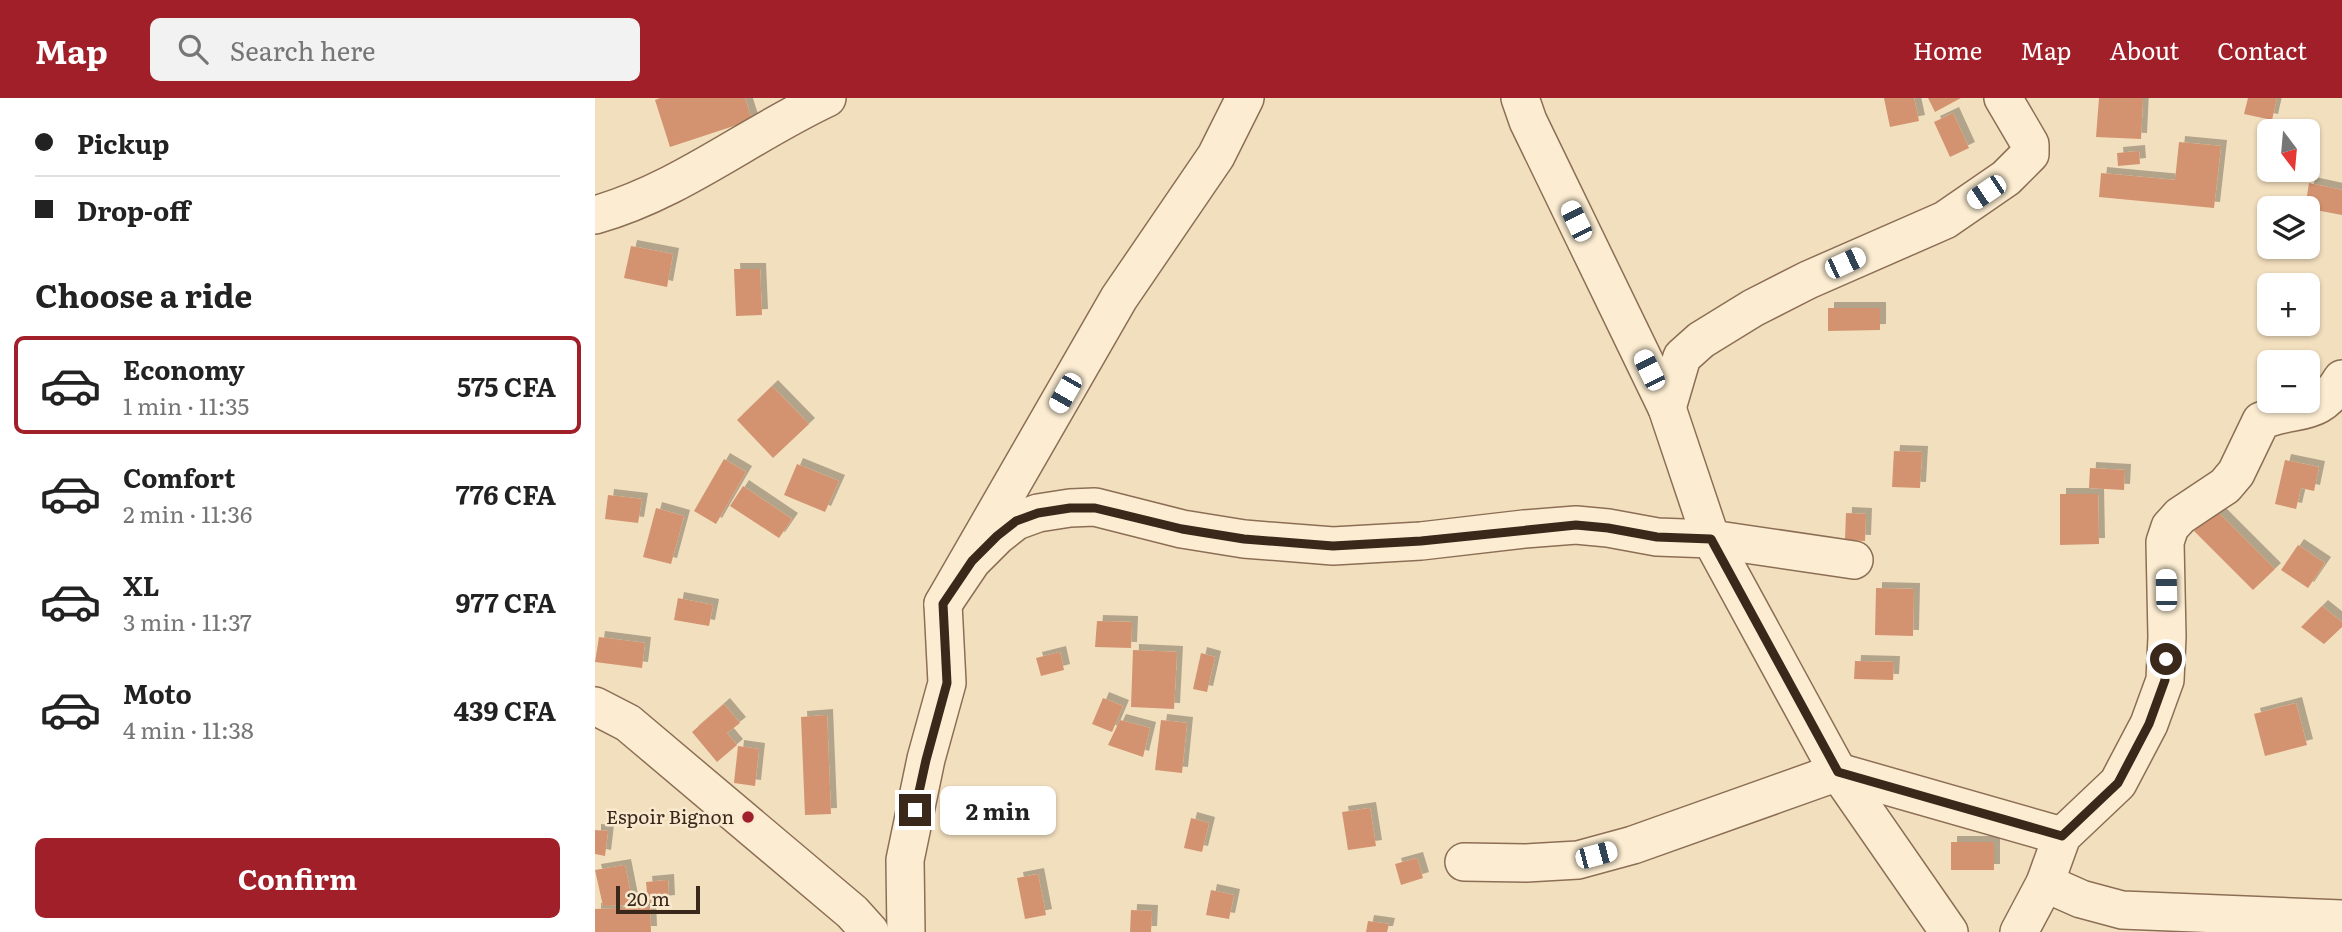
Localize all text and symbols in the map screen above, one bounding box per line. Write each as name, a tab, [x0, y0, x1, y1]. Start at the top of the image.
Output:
search box	[150, 18, 640, 81]
text: Map	[35, 25, 108, 74]
icon: search	[174, 30, 212, 68]
text: Search here	[230, 30, 376, 69]
text: Home	[1913, 32, 1982, 67]
text: Map	[2020, 32, 2071, 67]
text: About	[2109, 32, 2179, 67]
text: Contact	[2217, 32, 2307, 67]
north arrow	[2257, 119, 2321, 182]
map controls	[2257, 119, 2320, 413]
text: Pickup	[77, 123, 169, 162]
car	[1963, 172, 2010, 212]
text: Drop-off	[77, 190, 190, 229]
button: layers	[2257, 196, 2320, 259]
car	[1558, 198, 1595, 244]
car	[1822, 245, 1869, 281]
text: Choose a ride	[35, 270, 252, 318]
button: +	[2257, 273, 2320, 336]
car	[1631, 347, 1668, 393]
text: Economy	[123, 349, 245, 388]
button: −	[2257, 350, 2320, 413]
icon: car	[39, 354, 102, 417]
text: 575 CFA	[457, 366, 556, 405]
car	[1046, 370, 1085, 416]
text: 1 min · 11:35	[123, 388, 249, 422]
text: Comfort	[123, 457, 235, 496]
icon: car	[39, 462, 102, 525]
text: 776 CFA	[455, 474, 556, 513]
text: 2 min · 11:36	[123, 496, 252, 530]
text: XL	[123, 565, 160, 604]
car	[2156, 569, 2177, 611]
icon: car	[39, 570, 102, 633]
text: 977 CFA	[456, 582, 556, 621]
text: 3 min · 11:37	[123, 604, 252, 638]
route start	[2150, 643, 2182, 675]
text: Moto	[123, 673, 192, 712]
icon: car	[39, 678, 102, 741]
text: 439 CFA	[453, 690, 556, 729]
text: 4 min · 11:38	[123, 712, 254, 746]
callout: 2 min	[939, 786, 1055, 834]
text: 2 min	[966, 793, 1030, 827]
route end	[899, 794, 931, 826]
place label: Espoir Bignon	[606, 802, 734, 830]
marker: Espoir Bignon	[740, 809, 756, 825]
button: Confirm	[35, 838, 560, 918]
car	[1573, 839, 1620, 871]
scale bar	[616, 883, 700, 915]
text: 20 m	[627, 884, 670, 912]

